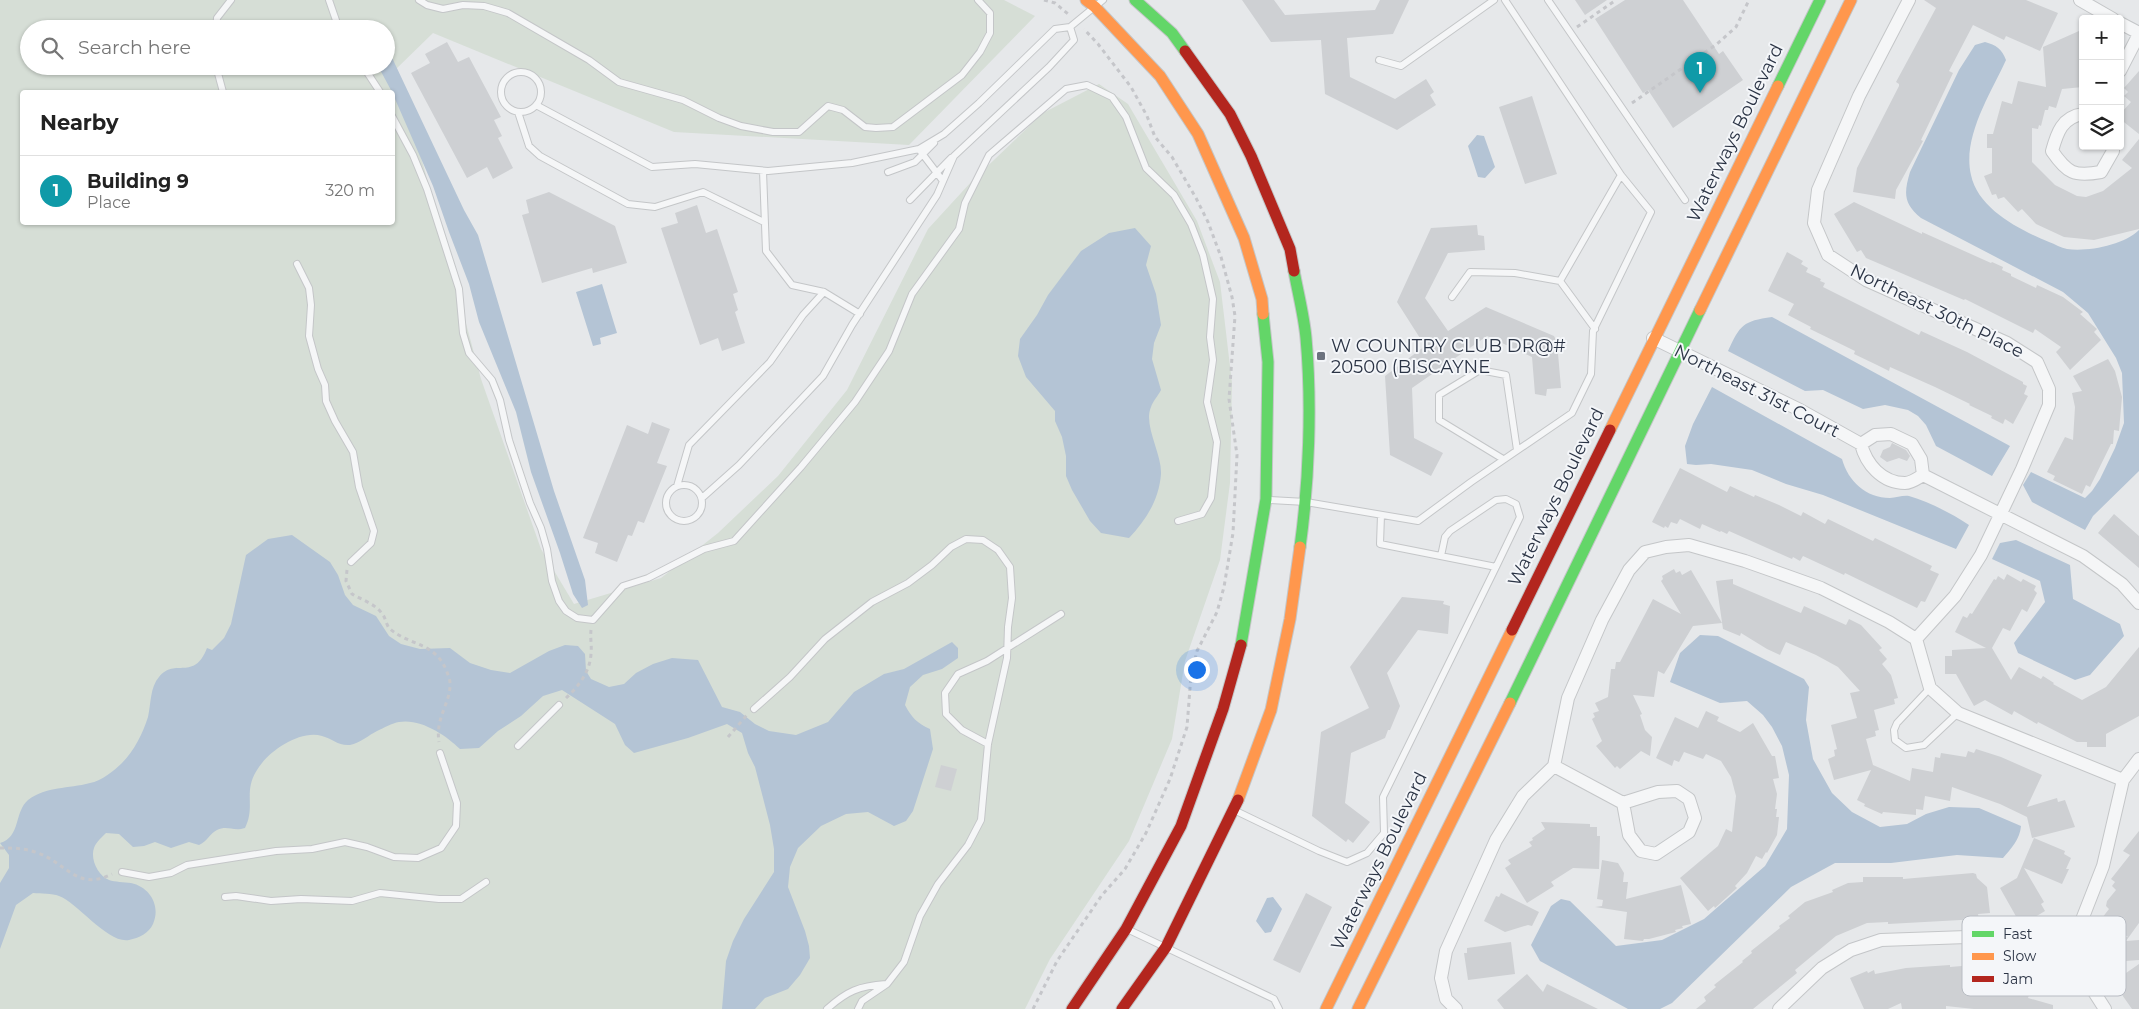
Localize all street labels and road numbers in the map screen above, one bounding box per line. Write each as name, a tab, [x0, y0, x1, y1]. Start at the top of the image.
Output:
street label: Waterways Boulevard	[1682, 40, 1788, 226]
street label: Northeast 30th Place	[1847, 259, 2028, 363]
street label: Northeast 31st Court	[1671, 340, 1843, 442]
street label: Waterways Boulevard	[1503, 404, 1609, 590]
street label: Waterways Boulevard	[1326, 768, 1432, 954]

